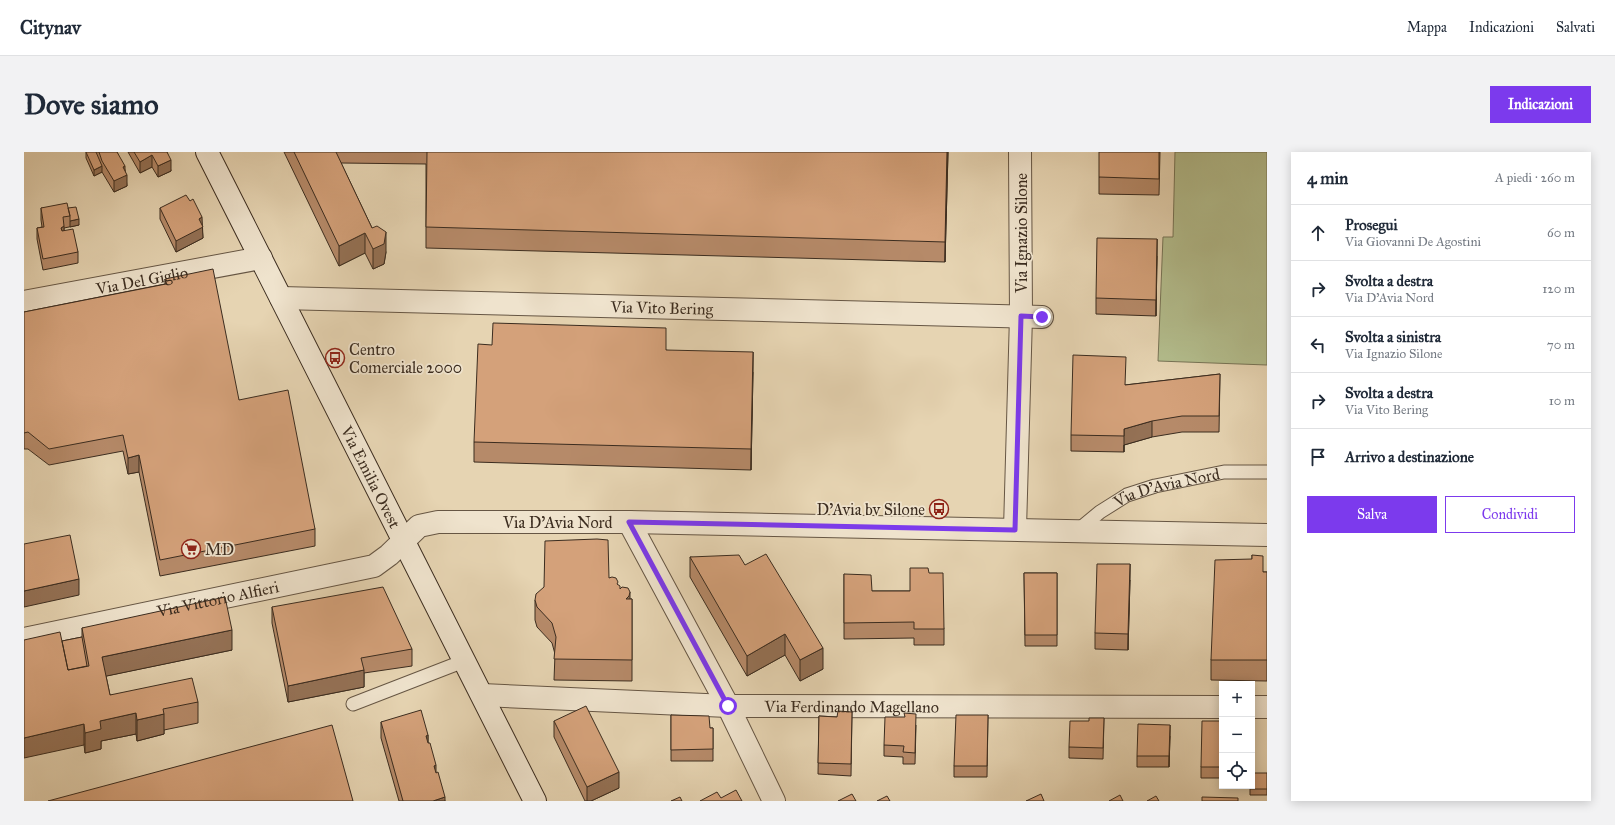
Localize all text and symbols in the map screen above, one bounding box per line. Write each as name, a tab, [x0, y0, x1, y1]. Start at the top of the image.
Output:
text: Citynav	[20, 16, 81, 39]
text: Mappa	[1407, 19, 1447, 36]
text: Indicazioni	[1469, 19, 1534, 36]
text: Salvati	[1556, 19, 1595, 36]
button: Indicazioni	[1490, 86, 1591, 123]
text: Dove siamo	[24, 87, 158, 122]
text: 4 min	[1307, 168, 1348, 189]
text: A piedi · 260 m	[1495, 170, 1575, 186]
street label: Via Ignazio Silone	[1012, 173, 1032, 294]
text: Prosegui	[1345, 216, 1398, 234]
icon: ahead	[1307, 222, 1329, 244]
text: 60 m	[1547, 225, 1575, 241]
text: Via Giovanni De Agostini	[1345, 234, 1481, 250]
street label: Via Del Giglio	[94, 263, 190, 299]
text: Svolta a destra	[1345, 272, 1433, 290]
icon: right	[1307, 278, 1329, 300]
text: 120 m	[1542, 281, 1575, 297]
text: Via D'Avia Nord	[1345, 290, 1434, 306]
street label: Via Vito Bering	[610, 297, 714, 320]
route end	[1033, 308, 1051, 326]
text: Svolta a sinistra	[1345, 328, 1441, 346]
icon: left	[1307, 334, 1329, 356]
text: 70 m	[1547, 337, 1575, 353]
place label: Centro Comerciale 2000	[349, 340, 462, 377]
text: Via Ignazio Silone	[1345, 346, 1443, 362]
bus stop icon: Centro Comerciale 2000	[324, 347, 346, 369]
text: Svolta a destra	[1345, 384, 1433, 402]
icon: right	[1307, 390, 1329, 412]
text: 10 m	[1549, 393, 1575, 409]
text: Via Vito Bering	[1345, 402, 1428, 418]
street label: Via Emilia Ovest	[337, 422, 405, 532]
icon: arrive	[1307, 446, 1329, 468]
text: Arrivo a destinazione	[1345, 448, 1474, 466]
street label: Via D'Avia Nord	[1109, 464, 1221, 512]
button: Salva	[1307, 496, 1437, 533]
button: Condividi	[1445, 496, 1575, 533]
bus stop icon: D'Avia bv Silone	[928, 498, 950, 520]
place label: D'Avia bv Silone	[817, 500, 925, 519]
street label: Via D'Avia Nord	[502, 513, 613, 532]
supermarket icon: MD	[180, 538, 202, 560]
place label: MD	[205, 540, 234, 559]
street label: Via Vittorio Alfieri	[154, 577, 281, 621]
map controls	[1219, 681, 1255, 789]
button: +	[1219, 681, 1255, 717]
route start	[719, 697, 737, 715]
street label: Via Ferdinando Magellano	[764, 697, 939, 717]
button: −	[1219, 717, 1255, 753]
button: locate	[1219, 753, 1255, 789]

